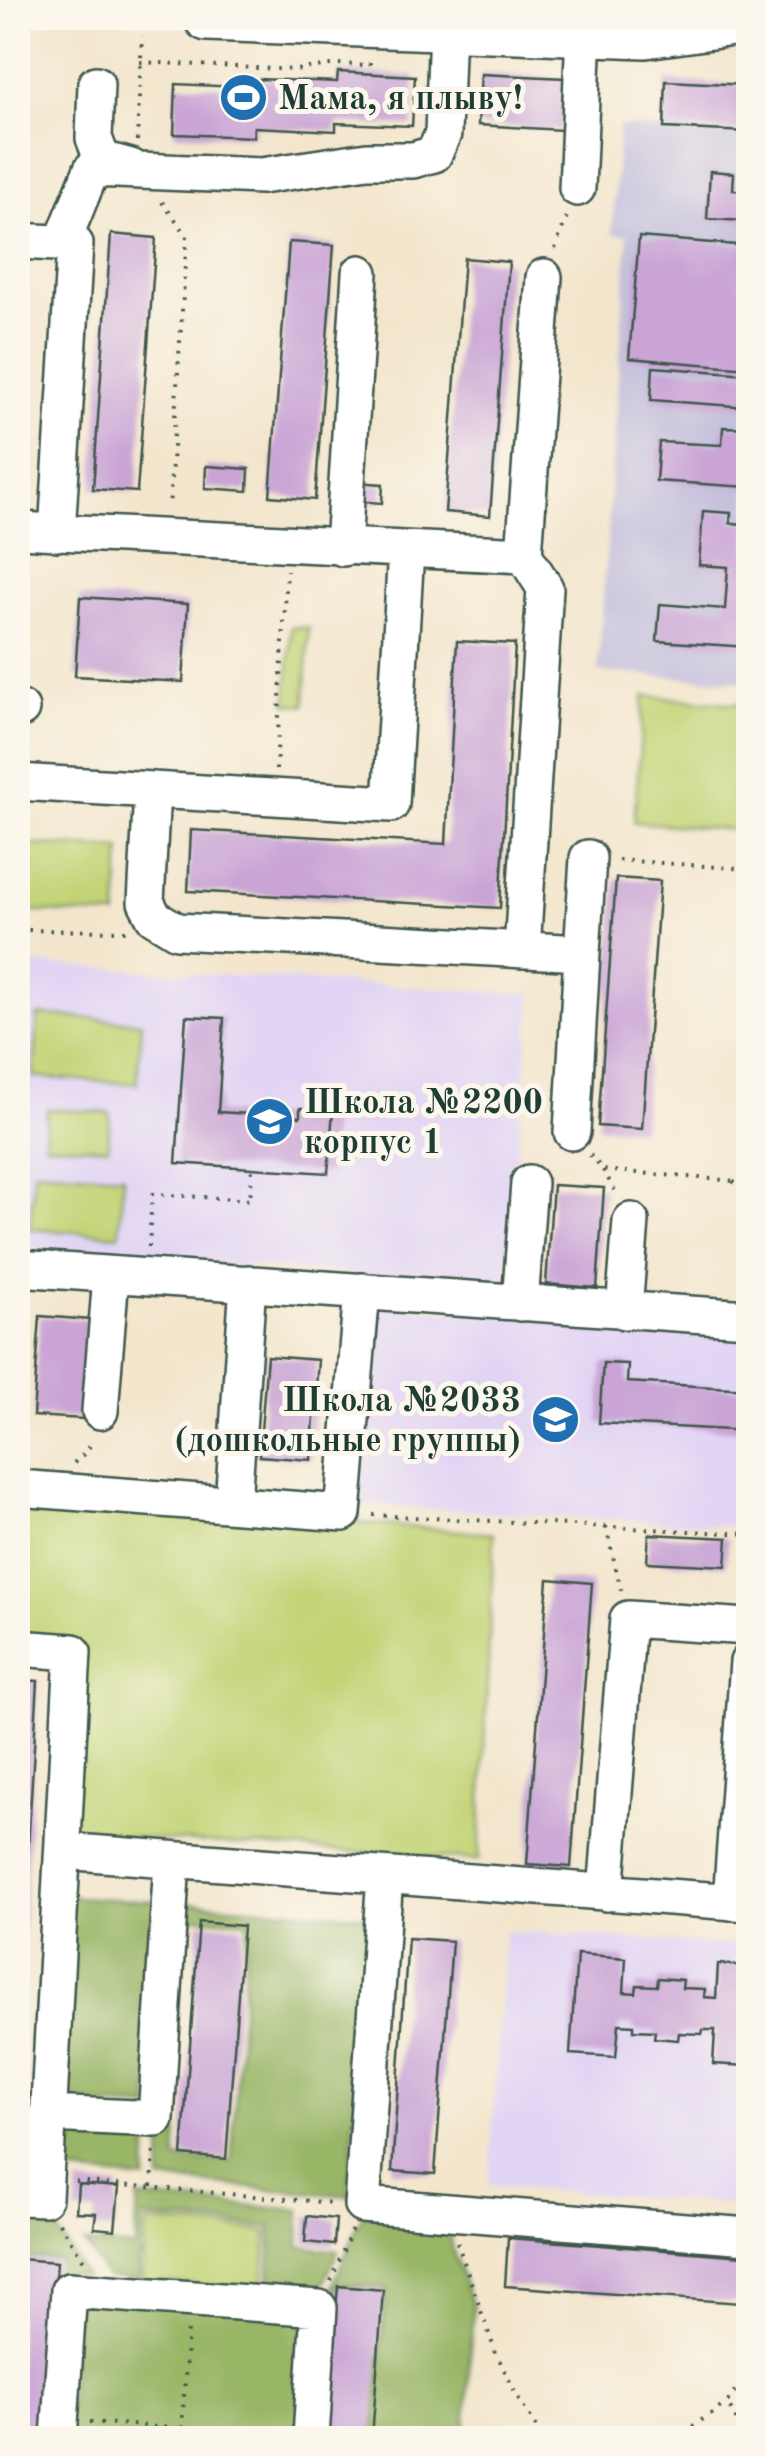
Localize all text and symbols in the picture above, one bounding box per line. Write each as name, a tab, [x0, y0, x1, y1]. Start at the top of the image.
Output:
sports icon: Мама, я плыву!	[217, 71, 269, 123]
place label: Мама, я плыву!	[278, 82, 523, 117]
place label: Школа №2200 корпус 1	[304, 1086, 543, 1161]
school or university icon: Школа №2200 корпус 1	[243, 1095, 295, 1147]
place label: Школа №2033 (дошкольные группы)	[174, 1384, 521, 1459]
school or university icon: Школа №2033 (дошкольные группы)	[530, 1393, 582, 1445]

